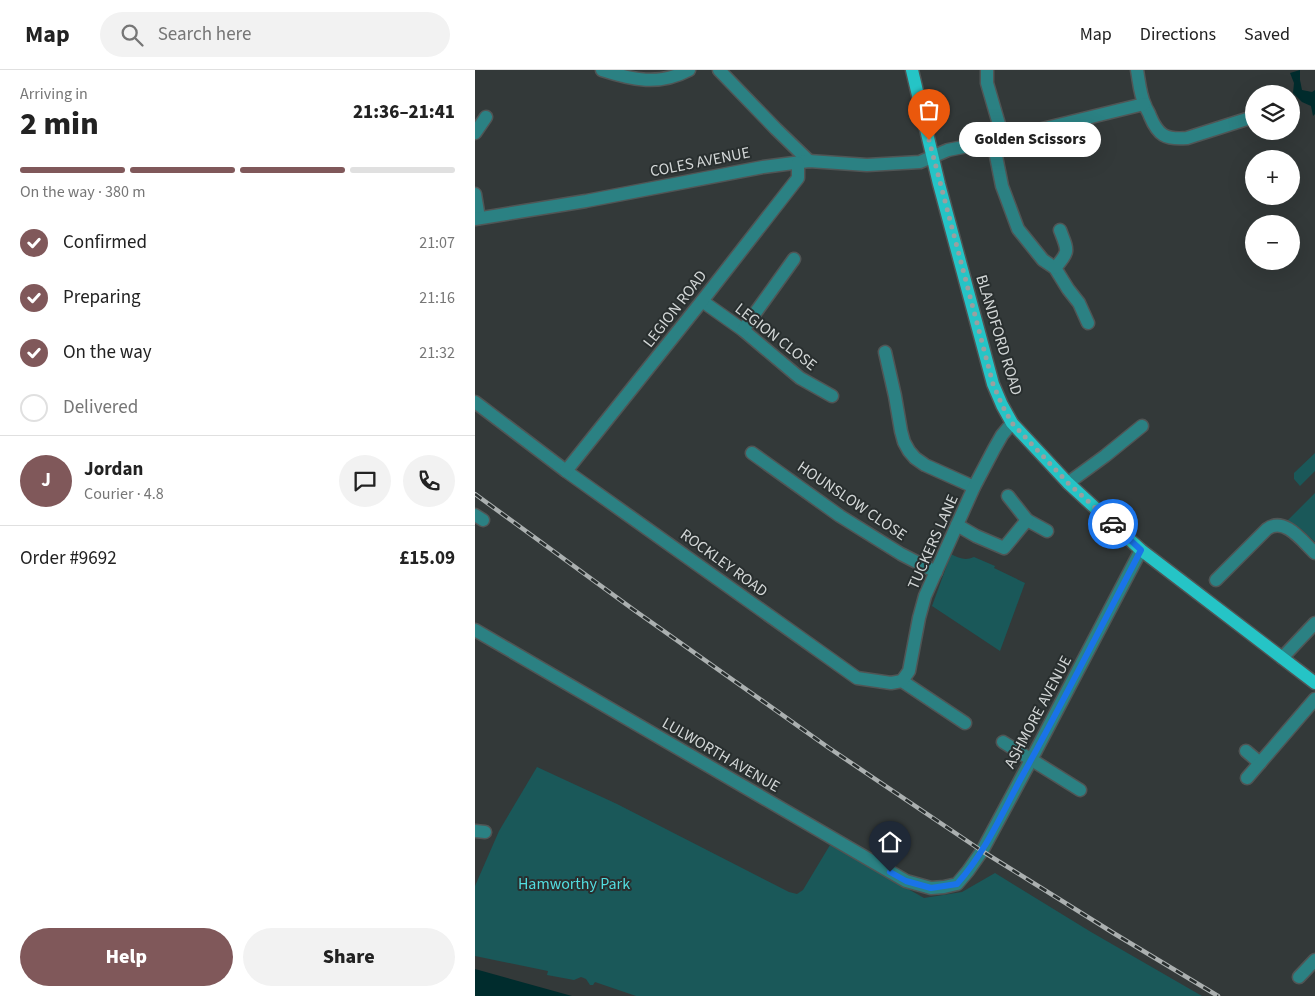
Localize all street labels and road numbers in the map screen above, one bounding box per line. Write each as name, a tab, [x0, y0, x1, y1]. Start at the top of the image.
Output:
street label: COLES AVENUE	[648, 142, 752, 182]
street label: LEGION ROAD	[638, 266, 712, 352]
street label: BLANDFORD ROAD	[970, 272, 1028, 398]
street label: LEGION CLOSE	[730, 298, 822, 376]
street label: HOUNSLOW CLOSE	[793, 456, 911, 546]
street label: TUCKERS LANE	[902, 491, 964, 593]
street label: ROCKLEY ROAD	[676, 524, 772, 602]
street label: ASHMORE AVENUE	[999, 652, 1077, 772]
street label: LULWORTH AVENUE	[658, 712, 784, 798]

